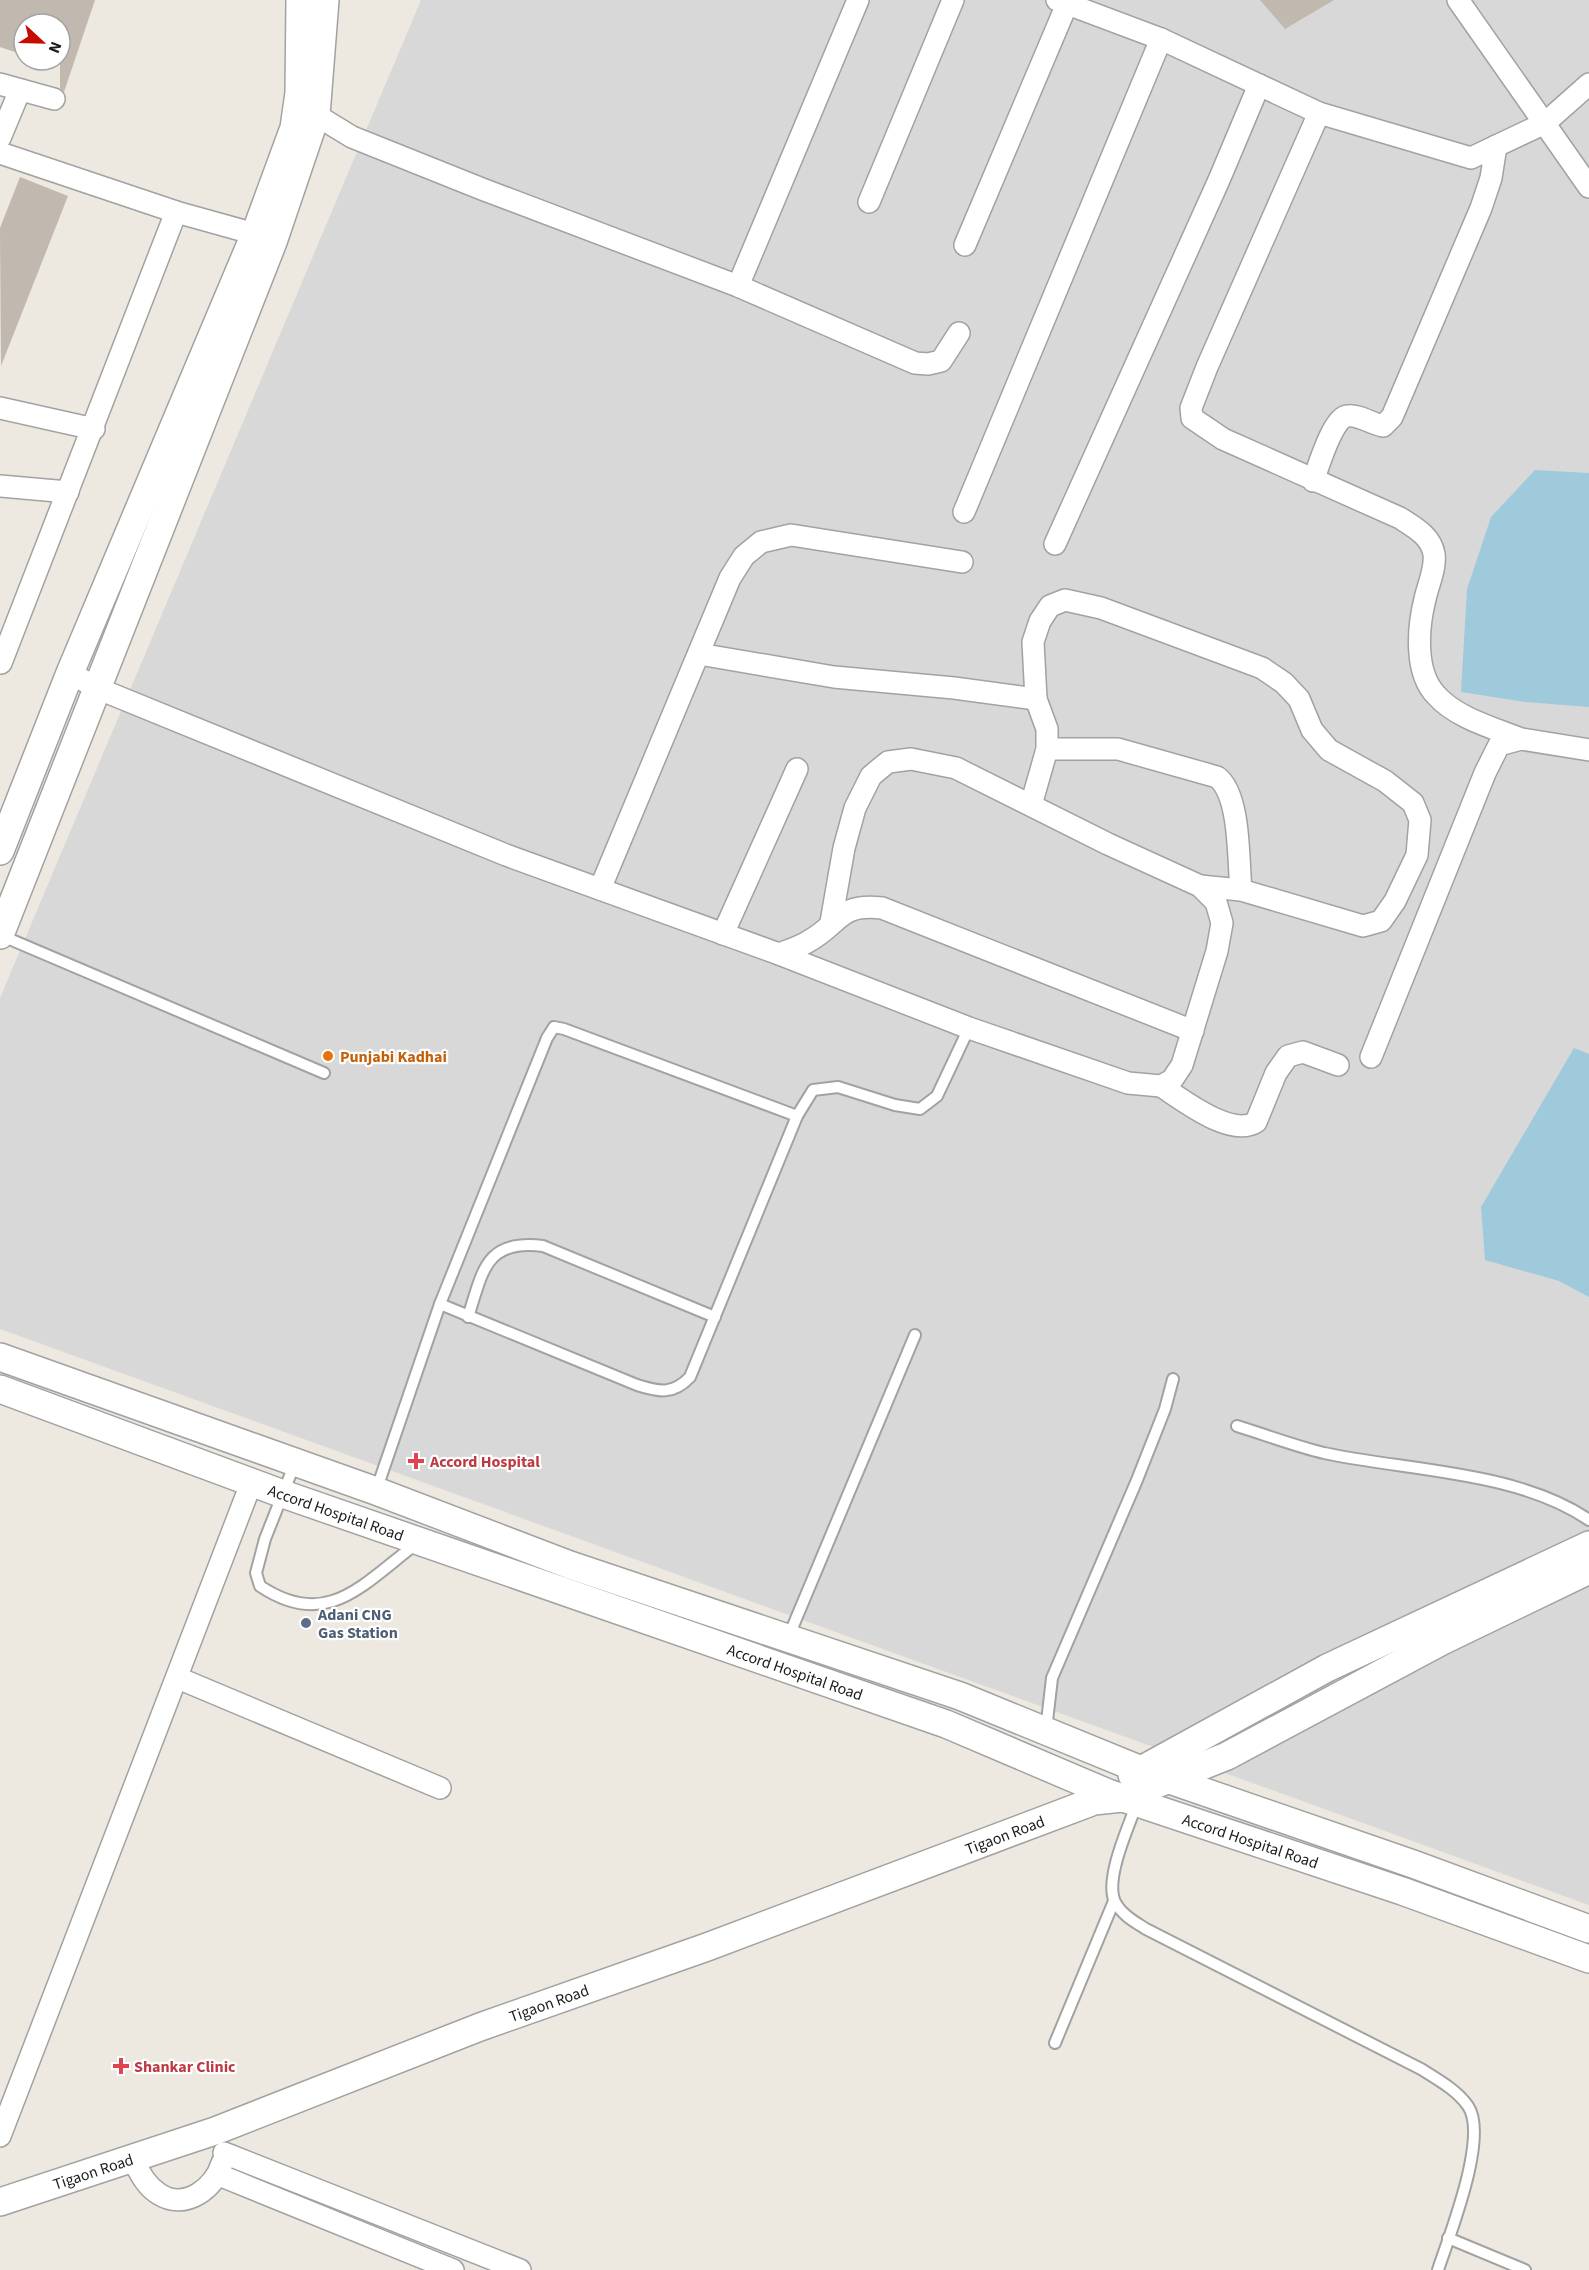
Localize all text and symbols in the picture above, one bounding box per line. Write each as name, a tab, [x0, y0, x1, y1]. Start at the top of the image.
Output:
north arrow	[12, 12, 72, 72]
text: N	[43, 38, 67, 56]
place label: Punjabi Kadhai	[340, 1046, 447, 1068]
marker: Punjabi Kadhai	[321, 1049, 335, 1063]
place label: Accord Hospital	[429, 1451, 540, 1473]
marker: Accord Hospital	[407, 1452, 425, 1470]
street label: Accord Hospital Road	[265, 1479, 407, 1547]
place label: Adani CNG Gas Station	[317, 1604, 398, 1644]
marker: Adani CNG Gas Station	[299, 1616, 313, 1630]
street label: Accord Hospital Road	[724, 1639, 866, 1706]
street label: Accord Hospital Road	[1179, 1809, 1321, 1874]
street label: Tigaon Road	[962, 1811, 1048, 1861]
street label: Tigaon Road	[506, 1979, 592, 2028]
place label: Shankar Clinic	[134, 2056, 236, 2078]
marker: Shankar Clinic	[112, 2057, 130, 2075]
street label: Tigaon Road	[50, 2149, 136, 2196]

